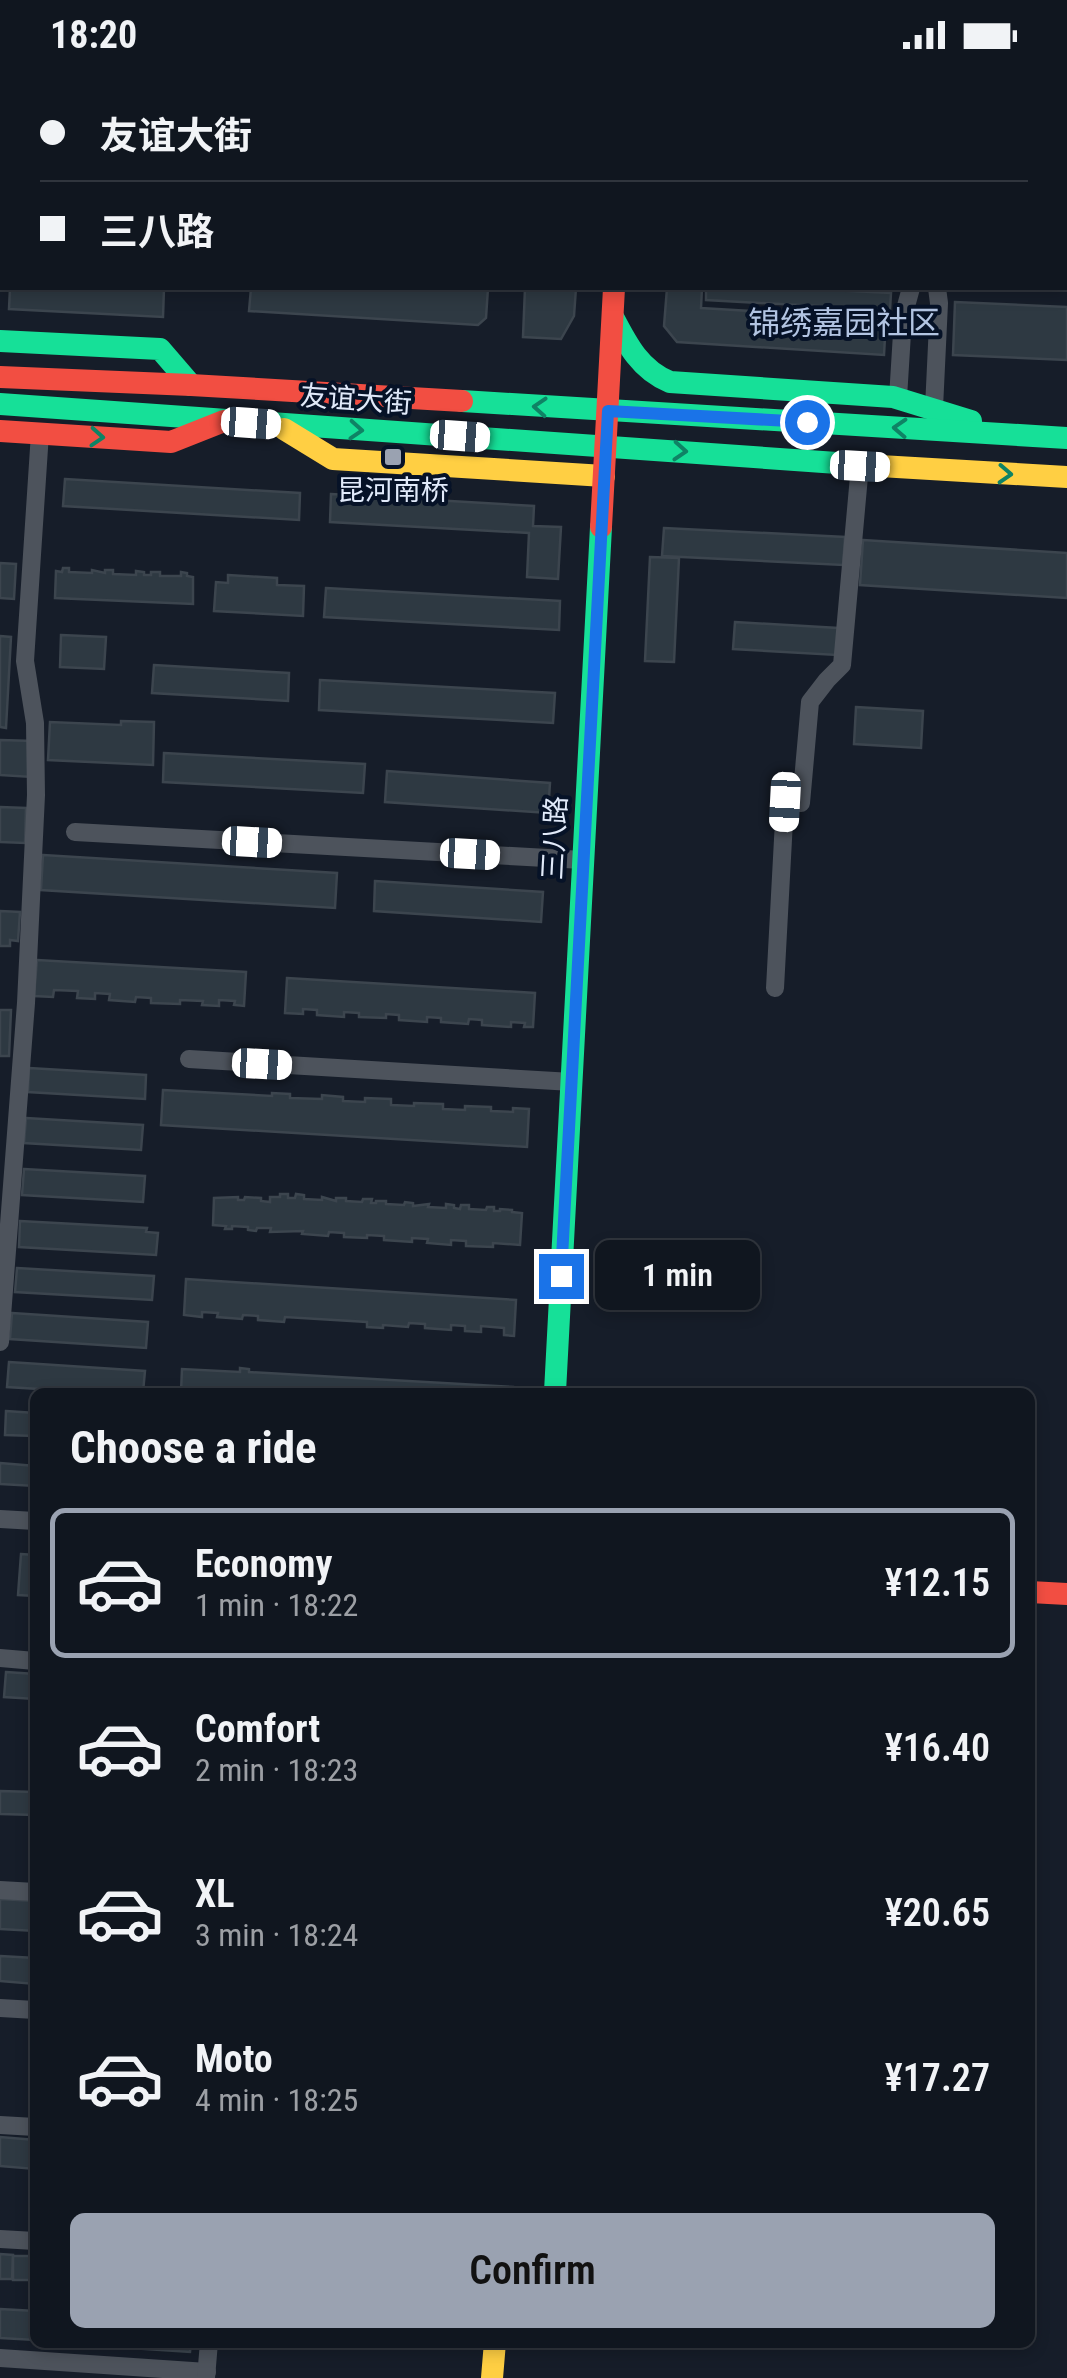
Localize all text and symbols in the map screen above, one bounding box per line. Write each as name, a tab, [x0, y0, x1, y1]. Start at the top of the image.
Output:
text: 18:20	[50, 13, 137, 57]
text: 友谊大街	[100, 114, 252, 158]
text: 三八路	[100, 210, 214, 254]
district label: 锦绣嘉园社区	[748, 304, 940, 342]
street label: 友谊大街	[299, 379, 413, 420]
one-way arrow	[532, 397, 548, 418]
route start	[785, 400, 830, 445]
car	[220, 406, 282, 440]
one-way arrow	[349, 418, 365, 440]
one-way arrow	[891, 418, 907, 439]
car	[429, 419, 491, 453]
one-way arrow	[90, 426, 106, 447]
one-way arrow	[673, 440, 689, 462]
marker: 昆河南桥	[382, 446, 404, 468]
car	[829, 449, 891, 483]
one-way arrow	[997, 463, 1013, 484]
place label: 昆河南桥	[337, 474, 449, 507]
car	[768, 771, 802, 833]
street label: 三八路	[536, 795, 573, 881]
car	[221, 825, 283, 859]
car	[439, 837, 501, 871]
car	[231, 1047, 293, 1081]
callout: 1 min	[596, 1241, 761, 1311]
route end	[539, 1254, 584, 1299]
text: 1 min	[642, 1256, 713, 1294]
text: Choose a ride	[70, 1421, 317, 1474]
icon: car	[75, 1538, 165, 1628]
text: Economy	[195, 1542, 332, 1586]
text: ¥12.15	[885, 1561, 990, 1605]
text: 1 min · 18:22	[195, 1586, 358, 1624]
icon: car	[75, 1703, 165, 1793]
text: Comfort	[195, 1707, 320, 1751]
text: ¥16.40	[885, 1726, 990, 1770]
text: 2 min · 18:23	[195, 1751, 358, 1789]
icon: car	[75, 1868, 165, 1958]
text: XL	[195, 1872, 234, 1916]
text: ¥20.65	[885, 1891, 990, 1935]
text: 3 min · 18:24	[195, 1916, 358, 1954]
icon: car	[75, 2033, 165, 2123]
text: Moto	[195, 2037, 273, 2081]
text: ¥17.27	[885, 2056, 990, 2100]
text: 4 min · 18:25	[195, 2081, 358, 2119]
button: Confirm	[70, 2213, 995, 2328]

